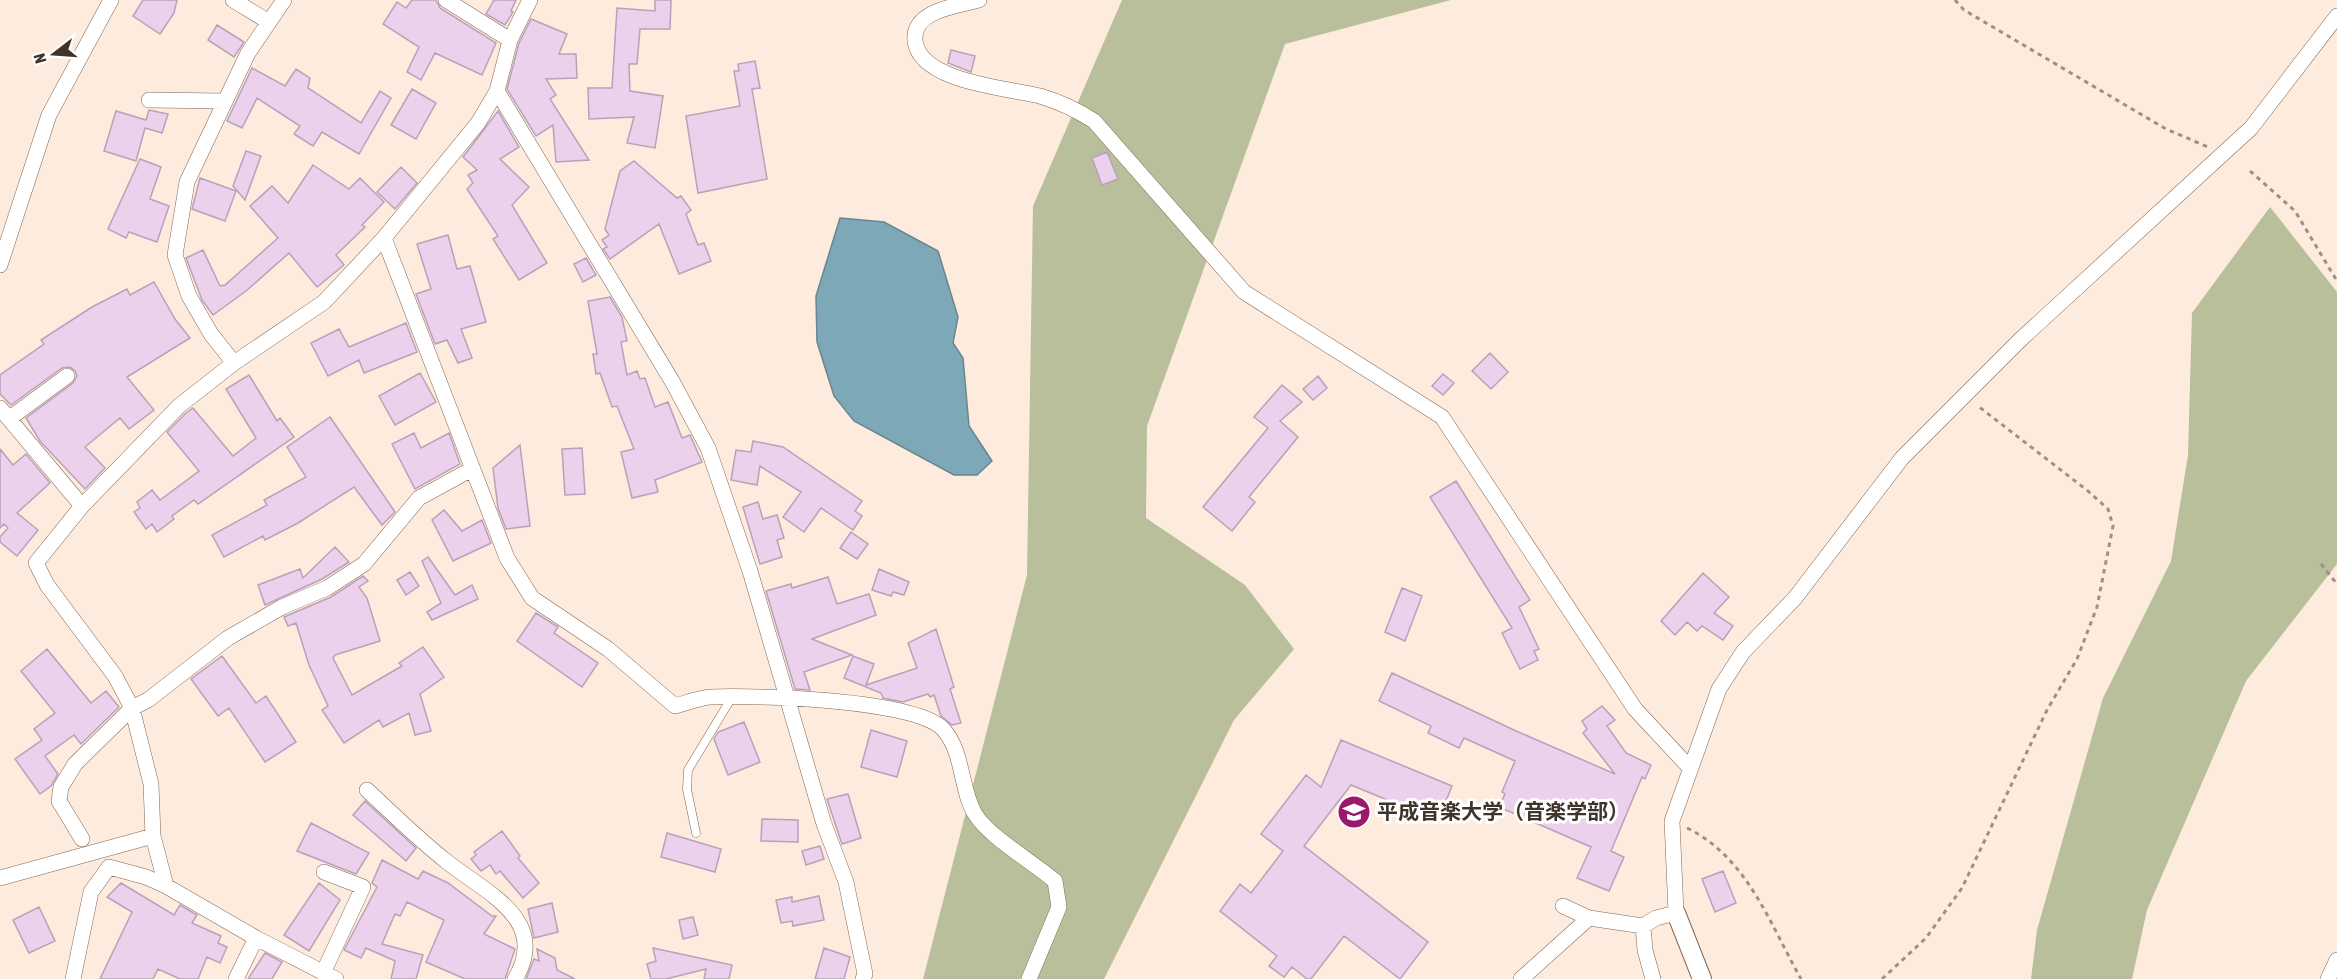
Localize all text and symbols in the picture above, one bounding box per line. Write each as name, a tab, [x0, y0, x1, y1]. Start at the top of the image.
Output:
north arrow	[24, 24, 84, 84]
text: N	[30, 51, 50, 66]
school or university icon: 平成音楽大学（音楽学部）	[1336, 794, 1372, 830]
place label: 平成音楽大学（音楽学部）	[1377, 799, 1629, 823]

